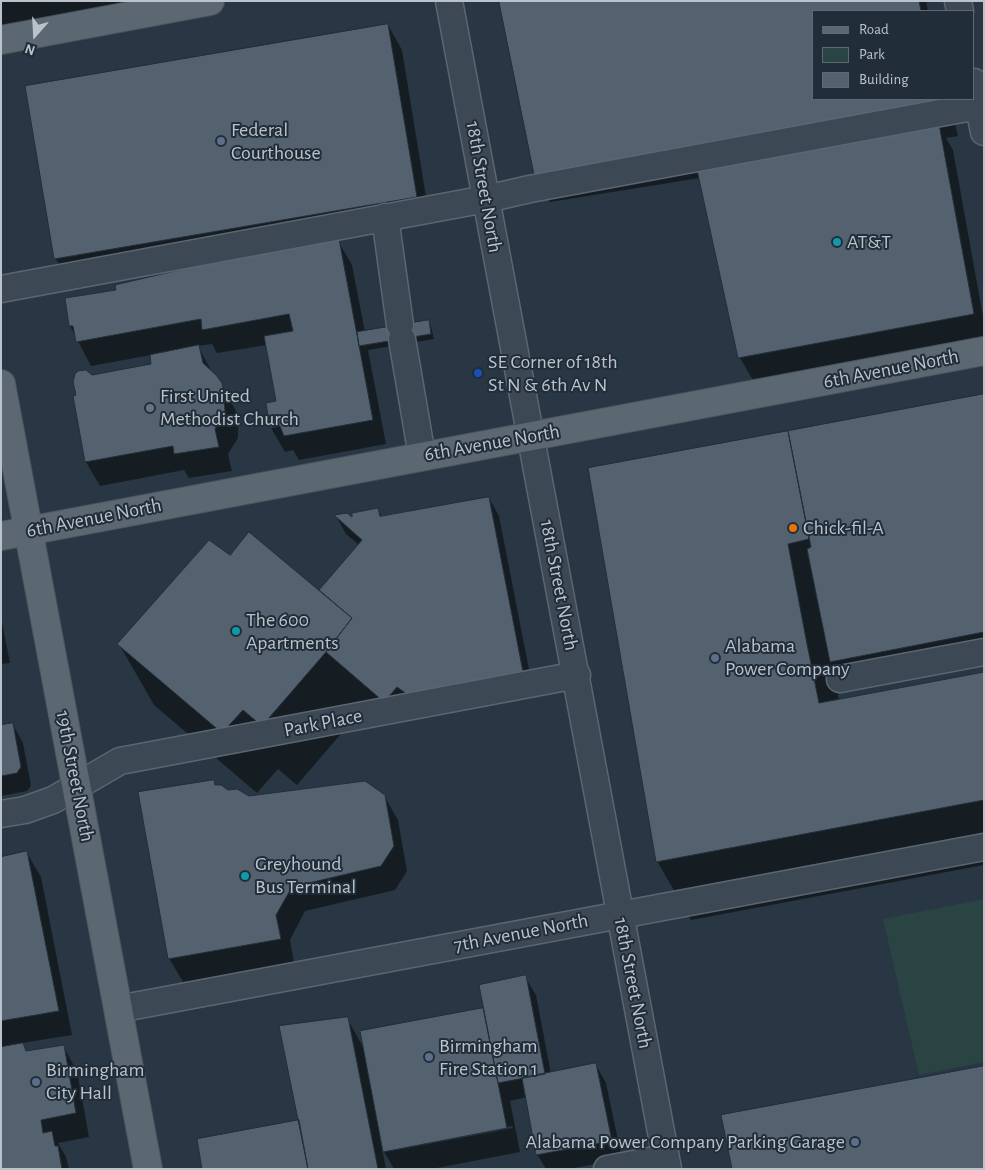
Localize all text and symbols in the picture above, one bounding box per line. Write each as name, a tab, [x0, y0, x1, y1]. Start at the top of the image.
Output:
north arrow	[10, 10, 60, 60]
legend	[812, 10, 975, 100]
text: Road	[859, 22, 889, 37]
text: N	[23, 41, 37, 57]
text: Park	[859, 47, 885, 62]
text: Building	[859, 72, 909, 87]
place label: Federal Courthouse	[231, 118, 321, 165]
street label: 18th Street North	[461, 119, 507, 255]
marker: Federal Courthouse	[215, 135, 227, 147]
place label: AT&T	[847, 230, 891, 254]
marker: AT&T	[831, 236, 843, 248]
street label: 6th Avenue North	[821, 344, 961, 394]
place label: SE Corner of 18th St N & 6th Av N	[488, 350, 618, 397]
marker: SE Corner of 18th St N & 6th Av N	[472, 367, 484, 379]
place label: First United Methodist Church	[160, 384, 299, 431]
marker: First United Methodist Church	[144, 402, 156, 414]
street label: 6th Avenue North	[422, 419, 562, 467]
street label: 6th Avenue North	[24, 493, 164, 543]
place label: Chick-fil-A	[803, 516, 884, 540]
street label: 18th Street North	[535, 517, 583, 653]
marker: Chick-fil-A	[787, 522, 799, 534]
place label: The 600 Apartments	[246, 608, 339, 655]
marker: The 600 Apartments	[230, 625, 242, 637]
place label: Alabama Power Company	[725, 634, 850, 681]
marker: Alabama Power Company	[709, 652, 721, 664]
street label: Park Place	[282, 704, 364, 742]
street label: 19th Street North	[51, 709, 99, 843]
place label: Greyhound Bus Terminal	[255, 852, 356, 899]
marker: Greyhound Bus Terminal	[239, 870, 251, 882]
street label: 7th Avenue North	[452, 908, 590, 958]
street label: 18th Street North	[609, 915, 657, 1051]
place label: Birmingham Fire Station 1	[439, 1034, 538, 1081]
marker: Birmingham Fire Station 1	[423, 1051, 435, 1063]
place label: Birmingham City Hall	[46, 1058, 144, 1105]
marker: Birmingham City Hall	[30, 1076, 42, 1088]
place label: Alabama Power Company Parking Garage	[525, 1130, 845, 1154]
marker: Alabama Power Company Parking Garage	[849, 1136, 861, 1148]

